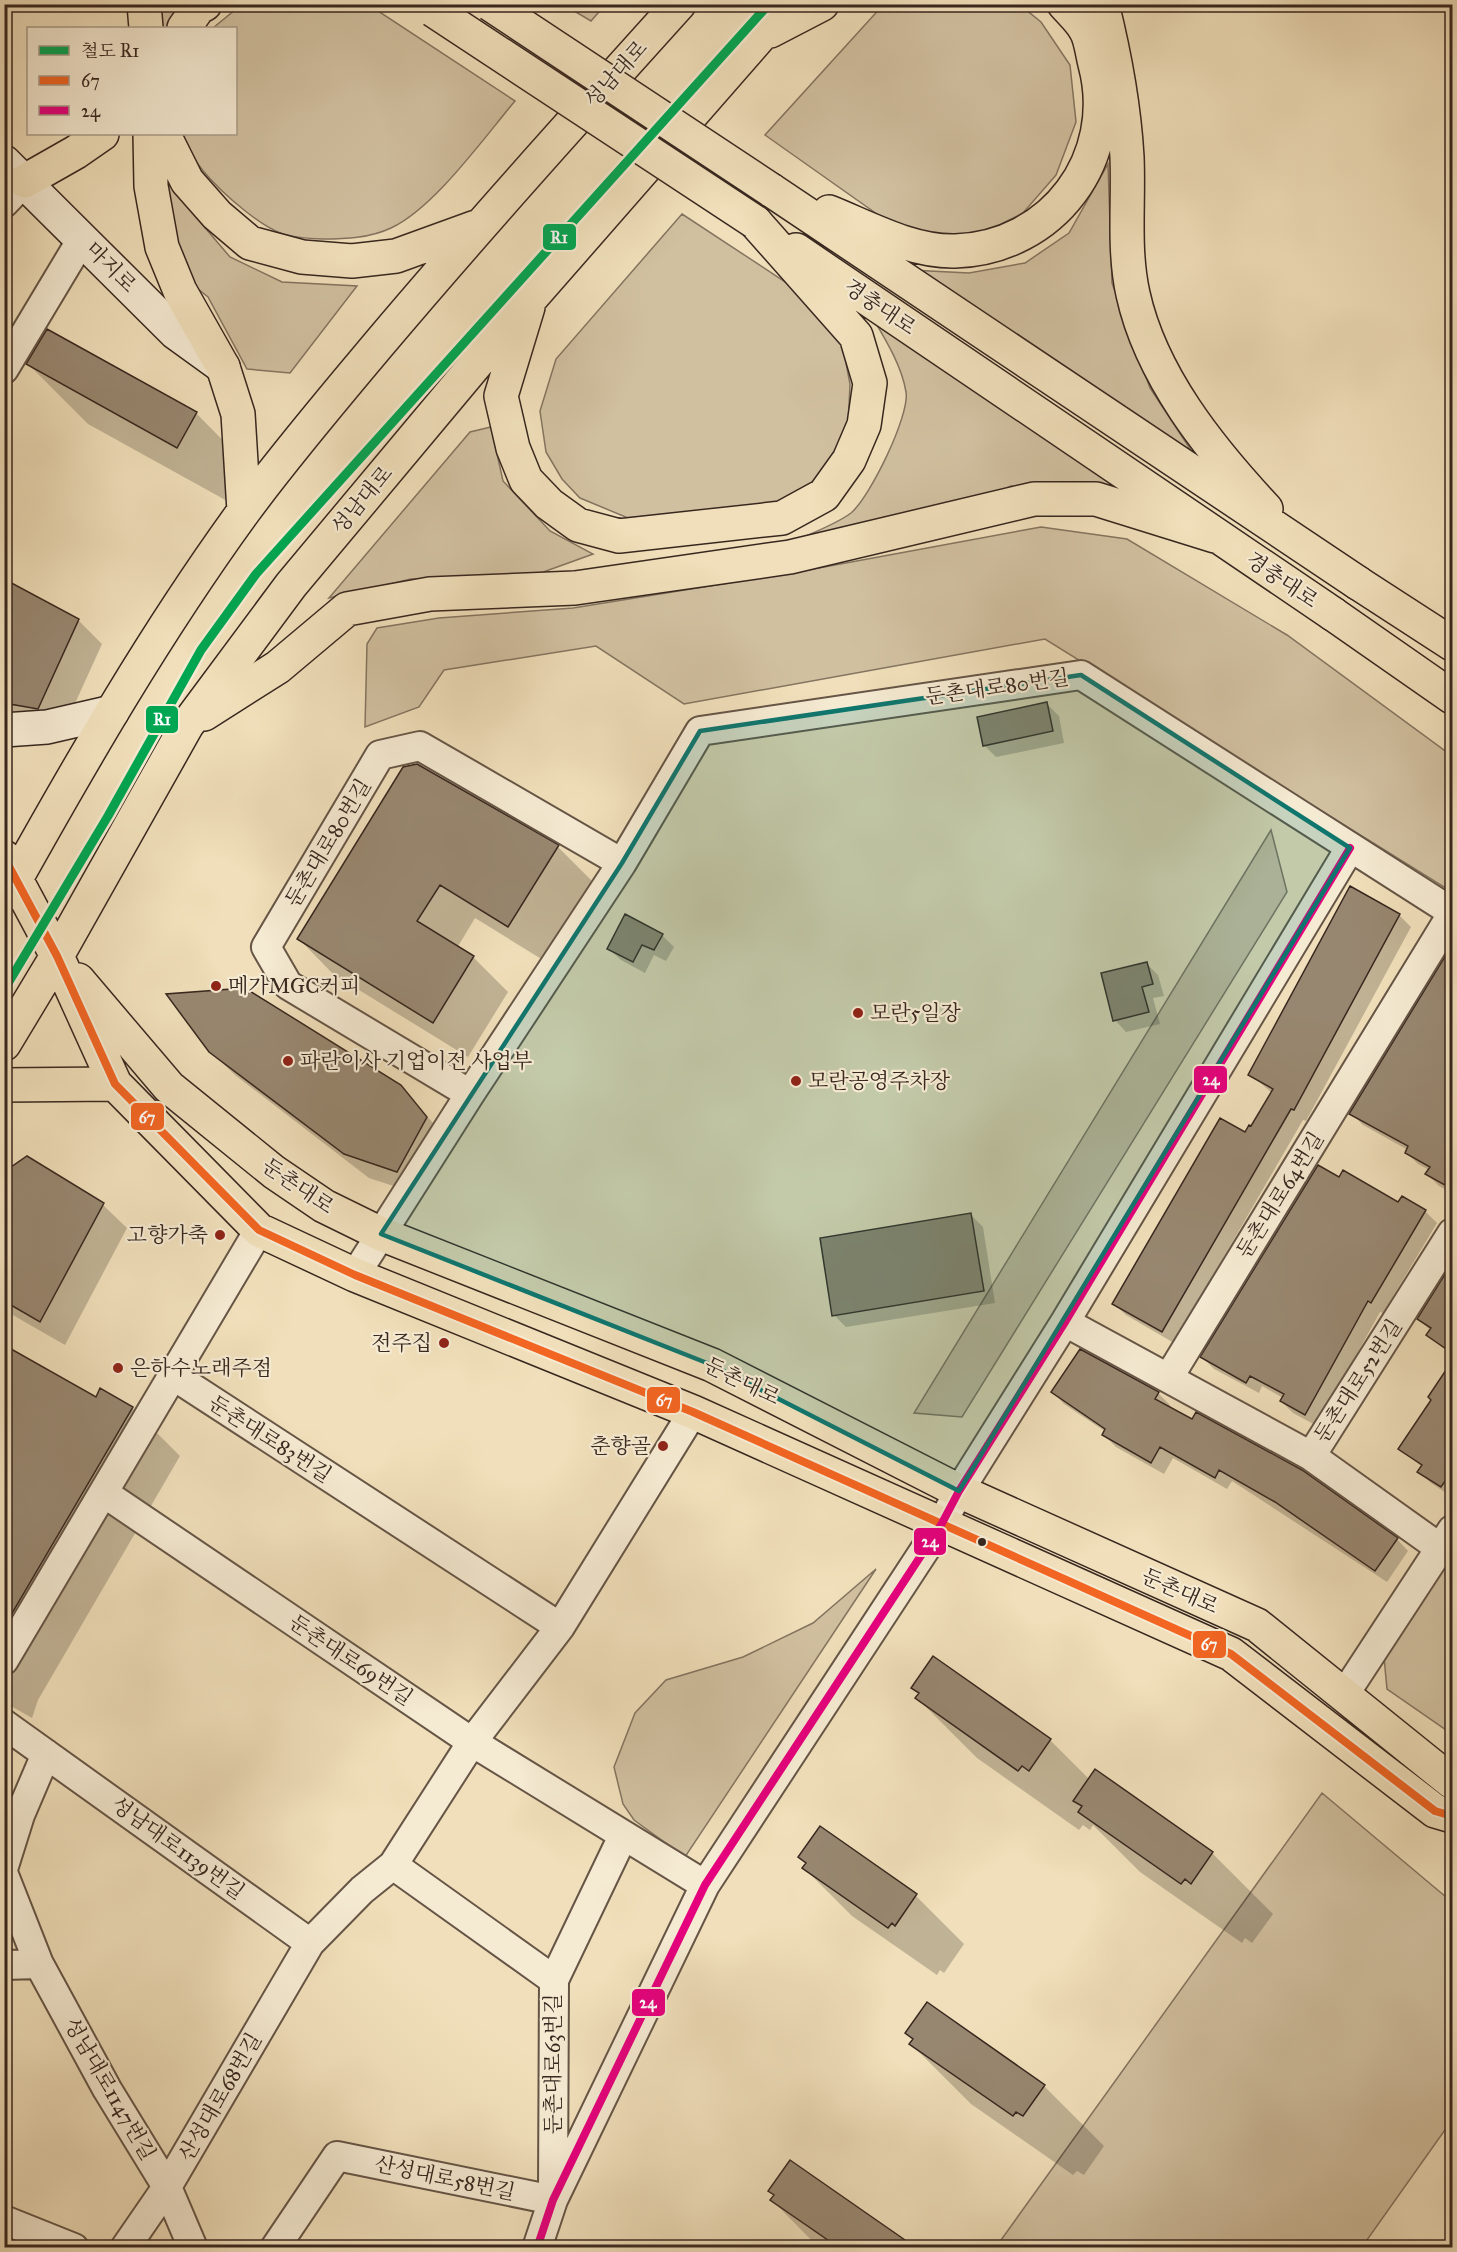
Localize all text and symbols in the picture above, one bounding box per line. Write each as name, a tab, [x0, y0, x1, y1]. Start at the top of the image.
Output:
legend	[27, 27, 237, 135]
street label: 성남대로	[579, 35, 653, 113]
text: 철도 R1	[81, 40, 139, 62]
text: 67	[81, 70, 100, 92]
text: 24	[81, 100, 101, 122]
line badge: R1	[542, 223, 577, 251]
text: R1	[550, 228, 568, 247]
street label: 마지로	[80, 236, 142, 298]
street label: 경충대로	[839, 274, 921, 340]
street label: 성남대로	[326, 461, 398, 539]
street label: 경충대로	[1241, 547, 1323, 613]
street label: 둔촌대로80번길	[923, 664, 1071, 710]
line badge: R1	[145, 705, 179, 734]
text: R1	[153, 710, 171, 729]
street label: 둔촌대로80번길	[279, 774, 377, 912]
place label: 메가MGC커피	[228, 973, 360, 999]
marker: 메가MGC커피	[209, 979, 223, 993]
place label: 모란5일장	[870, 1000, 962, 1026]
marker: 모란5일장	[851, 1006, 865, 1020]
place label: 파란이사 기업이전 사업부	[300, 1048, 532, 1074]
marker: 파란이사 기업이전 사업부	[281, 1054, 295, 1068]
line badge: 24	[1193, 1065, 1228, 1094]
place label: 모란공영주차장	[808, 1068, 951, 1094]
text: 24	[1203, 1070, 1220, 1090]
marker: 모란공영주차장	[789, 1074, 803, 1088]
line badge: 67	[130, 1102, 165, 1131]
text: 67	[139, 1108, 156, 1127]
street label: 둔촌대로64번길	[1231, 1127, 1329, 1263]
street label: 둔촌대로	[257, 1153, 339, 1219]
place label: 고향가축	[127, 1222, 208, 1248]
marker: 고향가축	[213, 1228, 227, 1242]
street label: 둔촌대로52번길	[1308, 1314, 1408, 1448]
place label: 전주집	[371, 1330, 432, 1356]
marker: 전주집	[437, 1336, 451, 1350]
street label: 둔촌대로	[700, 1352, 784, 1410]
place label: 은하수노래주점	[130, 1355, 272, 1381]
marker: 은하수노래주점	[111, 1361, 125, 1375]
line badge: 67	[646, 1386, 681, 1414]
street label: 둔촌대로83번길	[204, 1390, 336, 1488]
text: 67	[656, 1391, 673, 1410]
place label: 춘향골	[590, 1433, 651, 1459]
marker: 춘향골	[656, 1439, 670, 1453]
line badge: 24	[913, 1527, 947, 1556]
text: 24	[922, 1532, 939, 1552]
unlabelled marker	[976, 1536, 988, 1548]
street label: 둔촌대로	[1138, 1563, 1222, 1619]
street label: 둔촌대로69번길	[284, 1609, 418, 1711]
line badge: 67	[1192, 1630, 1227, 1659]
text: 67	[1201, 1635, 1218, 1654]
street label: 성남대로1139번길	[106, 1791, 250, 1905]
line badge: 24	[631, 1988, 666, 2017]
text: 24	[640, 1993, 657, 2013]
street label: 둔촌대로63번길	[540, 1994, 566, 2134]
street label: 성남대로1147번길	[59, 2013, 161, 2165]
street label: 산성대로68번길	[173, 2028, 267, 2166]
street label: 산성대로58번길	[373, 2150, 517, 2206]

